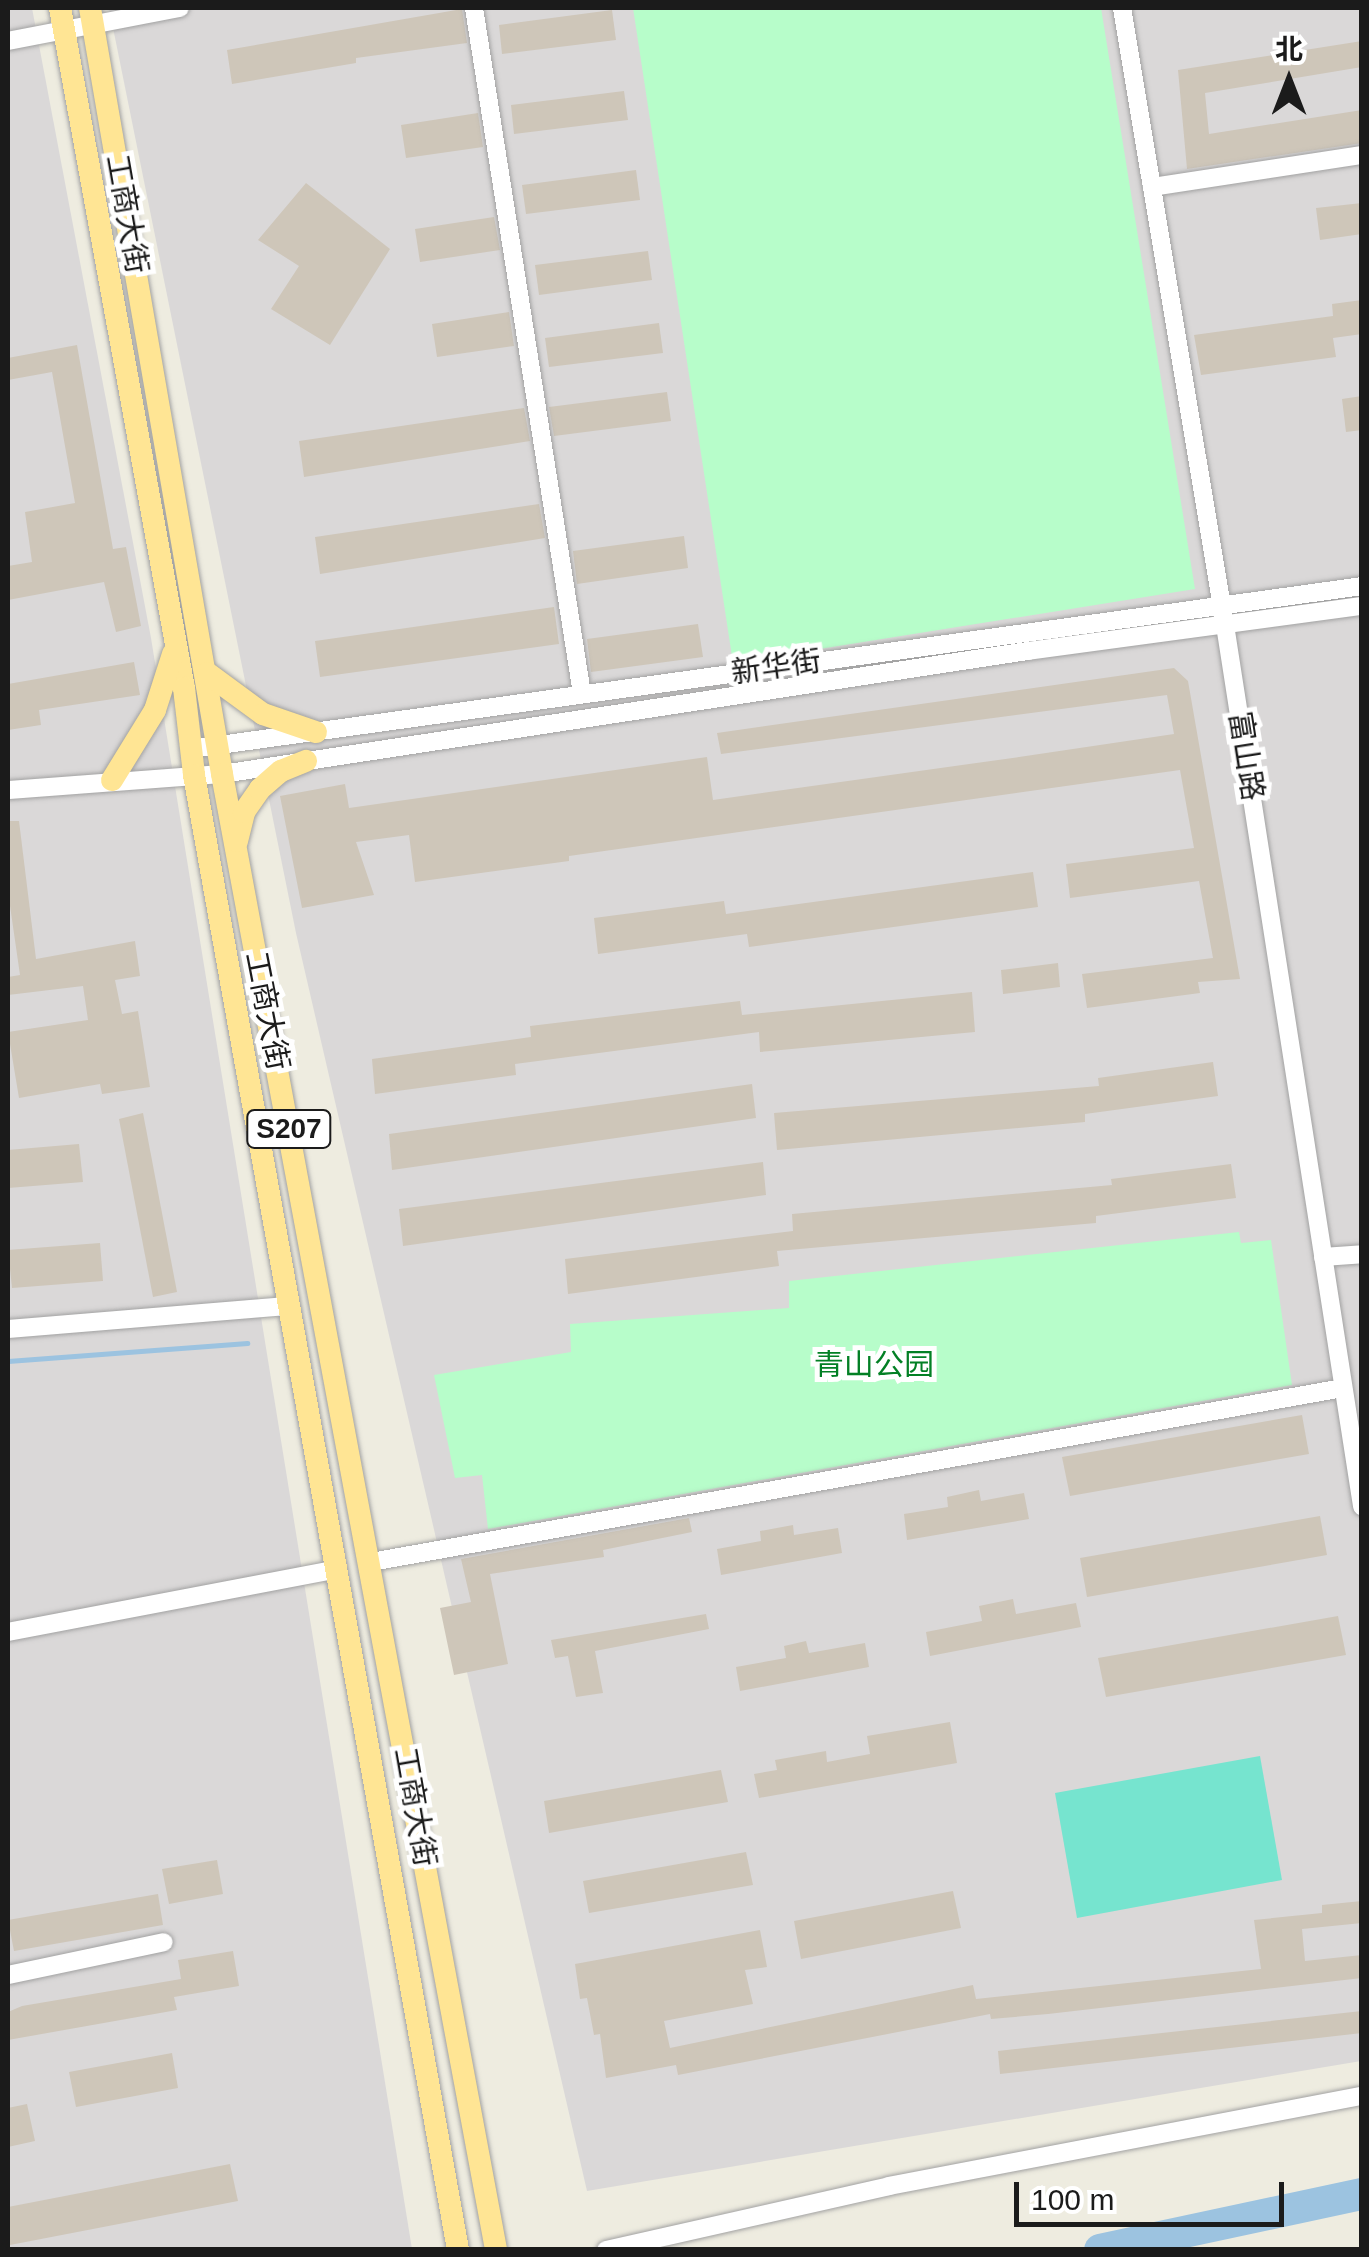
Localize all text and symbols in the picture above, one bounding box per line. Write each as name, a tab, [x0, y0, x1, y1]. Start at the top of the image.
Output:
north arrow	[1239, 30, 1339, 130]
text: 北	[1275, 34, 1303, 65]
street label: 工商大街	[99, 152, 155, 276]
street label: 新华街	[729, 643, 823, 691]
street label: 富山路	[1221, 709, 1271, 803]
street label: 工商大街	[238, 949, 296, 1073]
road number: S207	[244, 1106, 334, 1152]
park label: 青山公园	[814, 1347, 934, 1383]
street label: 工商大街	[387, 1745, 443, 1869]
scale bar	[1019, 2162, 1289, 2224]
text: 100 m	[1031, 2183, 1114, 2216]

